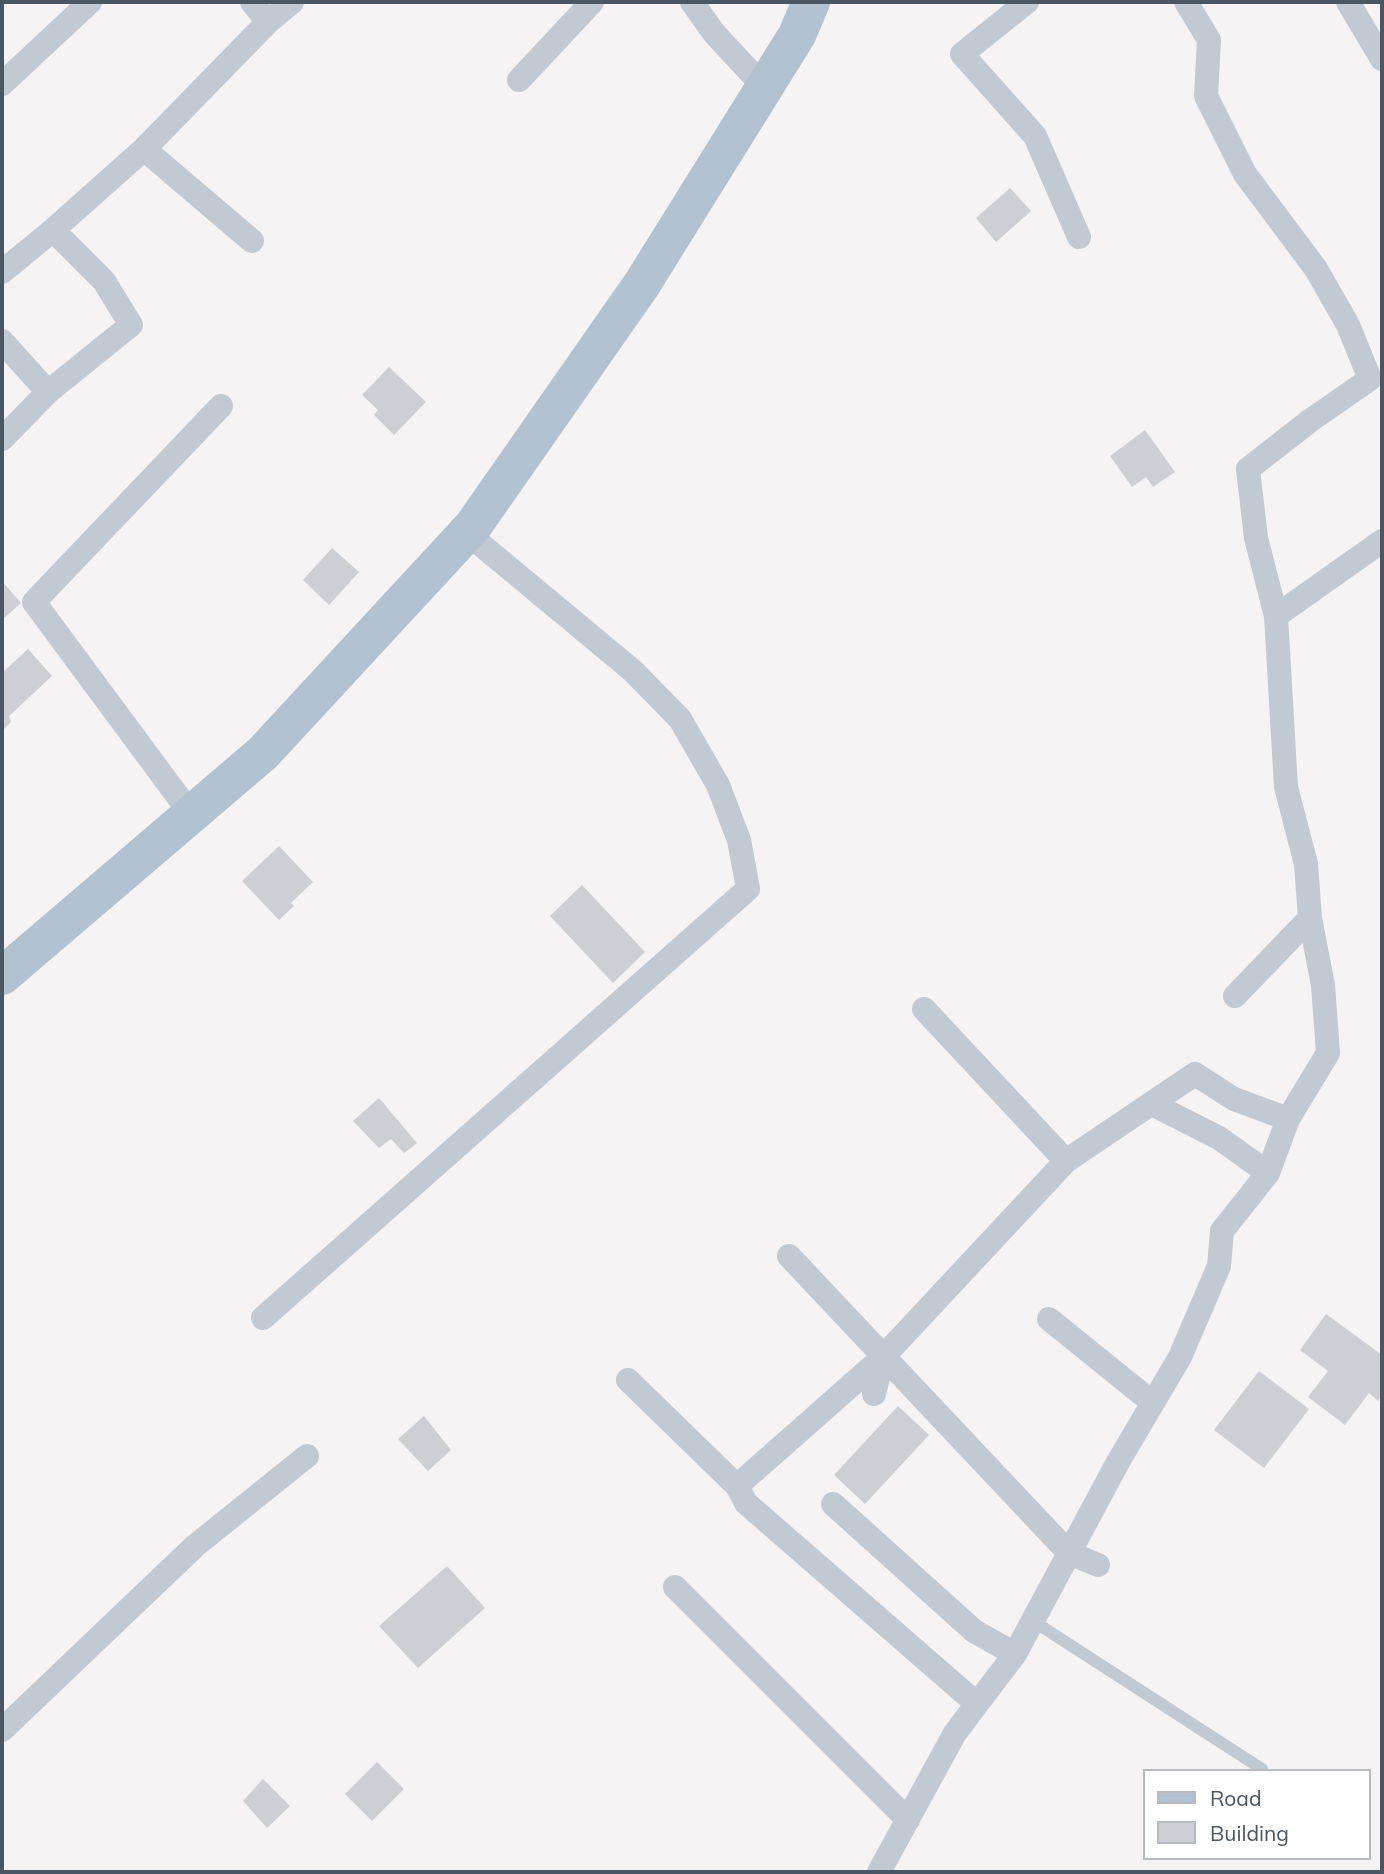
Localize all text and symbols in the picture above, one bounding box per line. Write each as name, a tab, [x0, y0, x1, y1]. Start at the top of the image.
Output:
legend	[1142, 1769, 1370, 1860]
text: Road	[1210, 1785, 1261, 1811]
text: Building	[1210, 1820, 1289, 1846]

